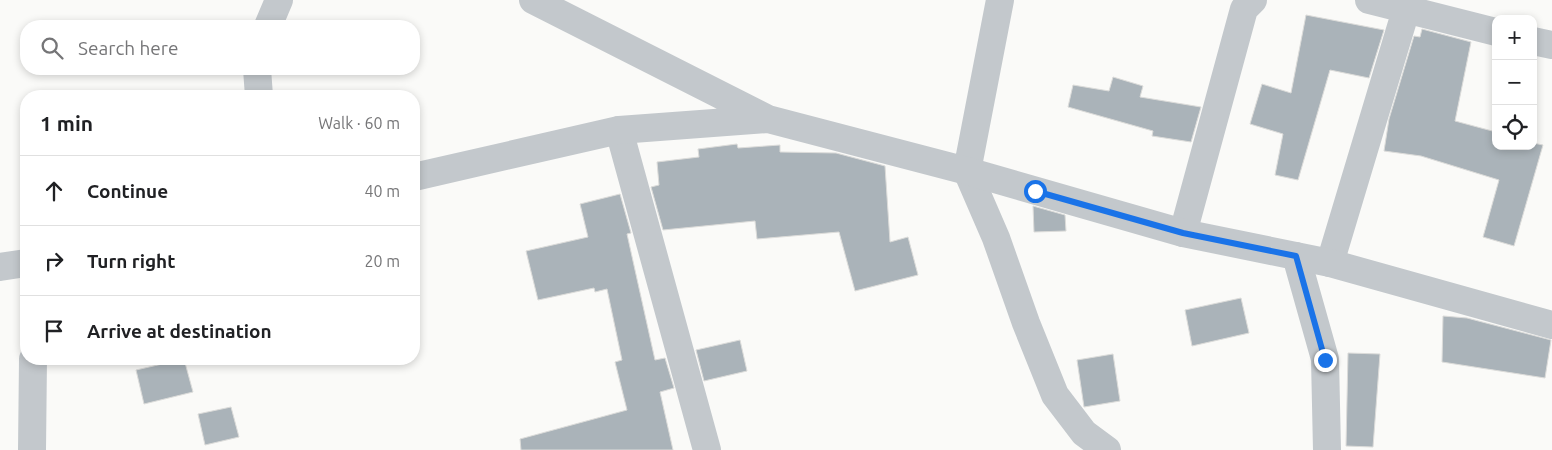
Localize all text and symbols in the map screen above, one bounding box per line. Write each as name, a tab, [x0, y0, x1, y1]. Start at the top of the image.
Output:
map controls	[1492, 15, 1537, 150]
button: +	[1492, 15, 1537, 60]
search box	[20, 20, 420, 75]
icon: search	[38, 34, 66, 62]
text: Search here	[78, 37, 178, 59]
button: −	[1492, 60, 1537, 105]
button: locate	[1492, 105, 1537, 150]
text: 1 min	[40, 111, 93, 135]
text: Walk · 60 m	[318, 114, 400, 132]
icon: ahead	[40, 177, 68, 205]
text: Continue	[87, 180, 168, 202]
route start	[1024, 180, 1047, 203]
text: 40 m	[364, 182, 400, 200]
icon: right	[40, 247, 68, 275]
text: Turn right	[87, 250, 175, 272]
text: 20 m	[364, 252, 400, 270]
icon: arrive	[40, 317, 68, 345]
text: Arrive at destination	[87, 320, 272, 342]
route end	[1314, 349, 1337, 372]

